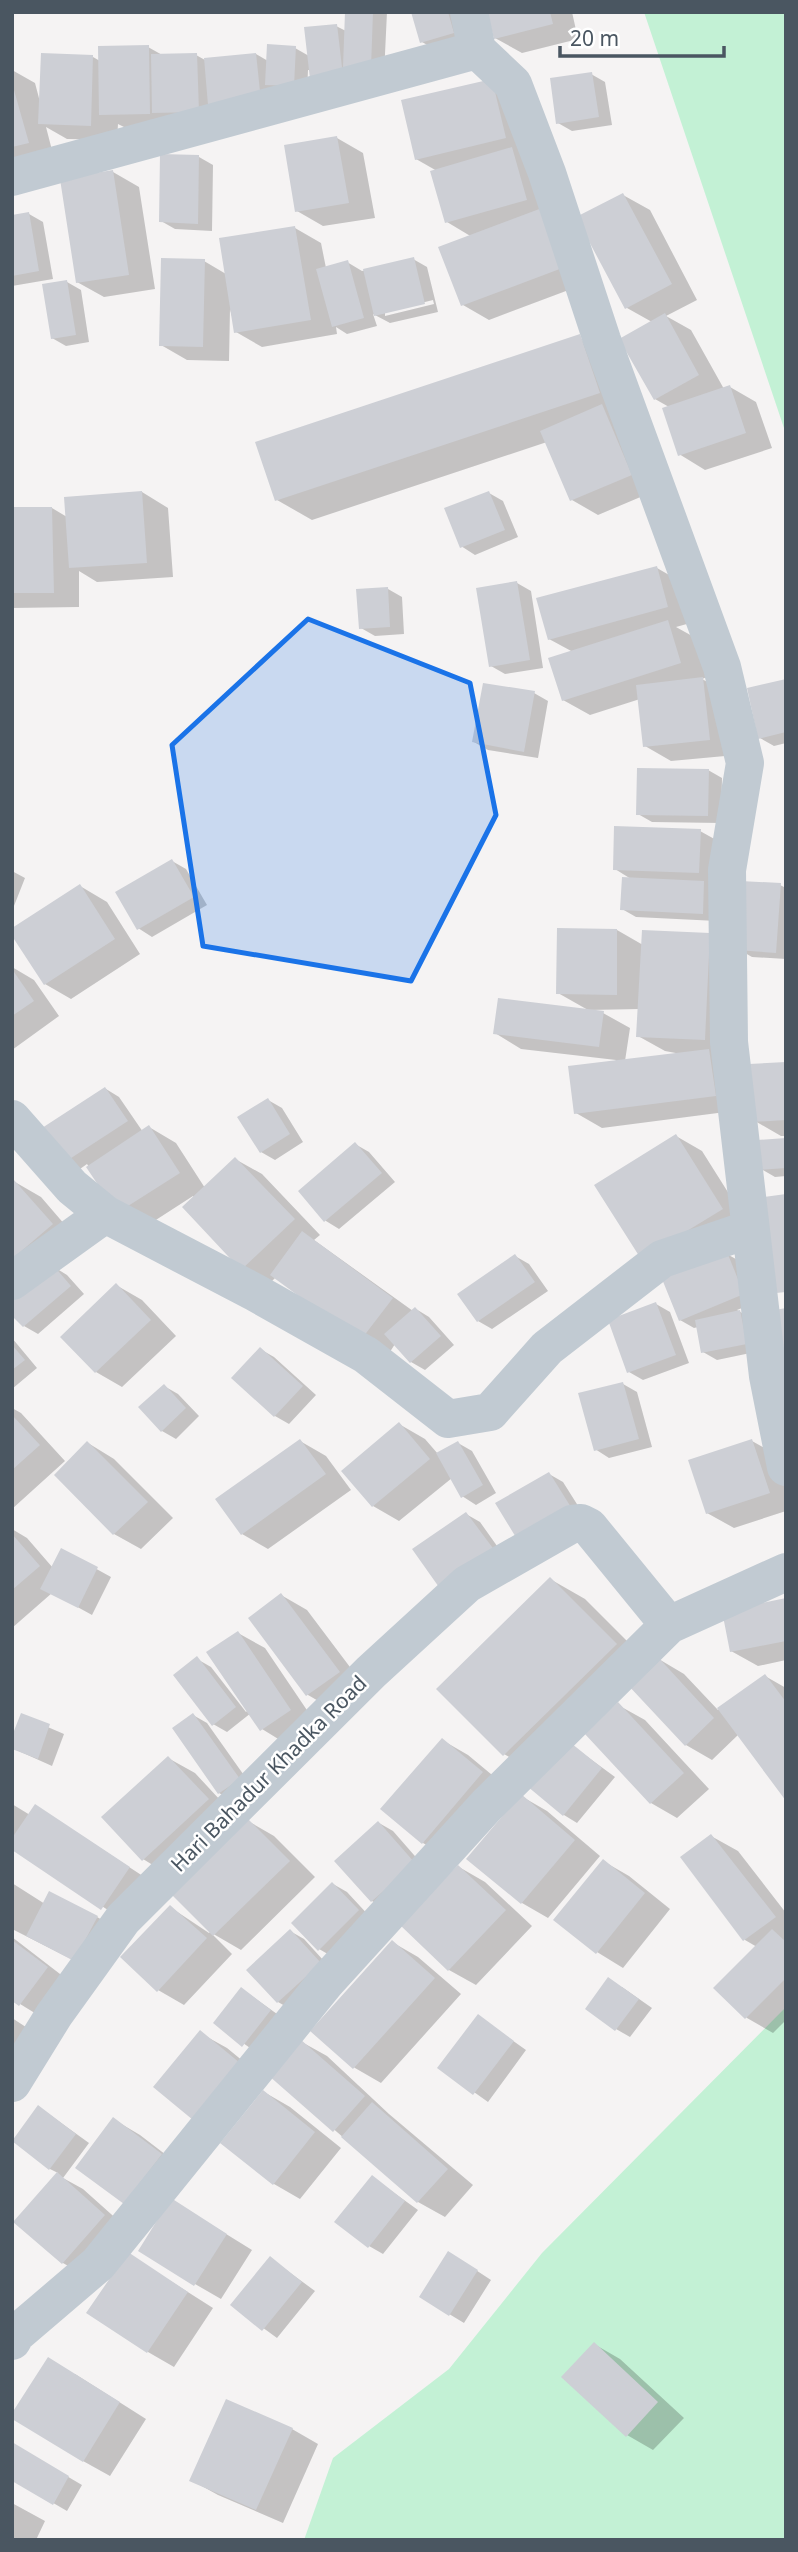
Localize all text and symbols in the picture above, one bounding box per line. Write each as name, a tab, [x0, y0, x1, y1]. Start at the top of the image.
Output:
scale bar	[560, 14, 724, 58]
text: 20 m	[570, 24, 619, 52]
street label: Hari Bahadur Khadka Road	[164, 1669, 372, 1877]

